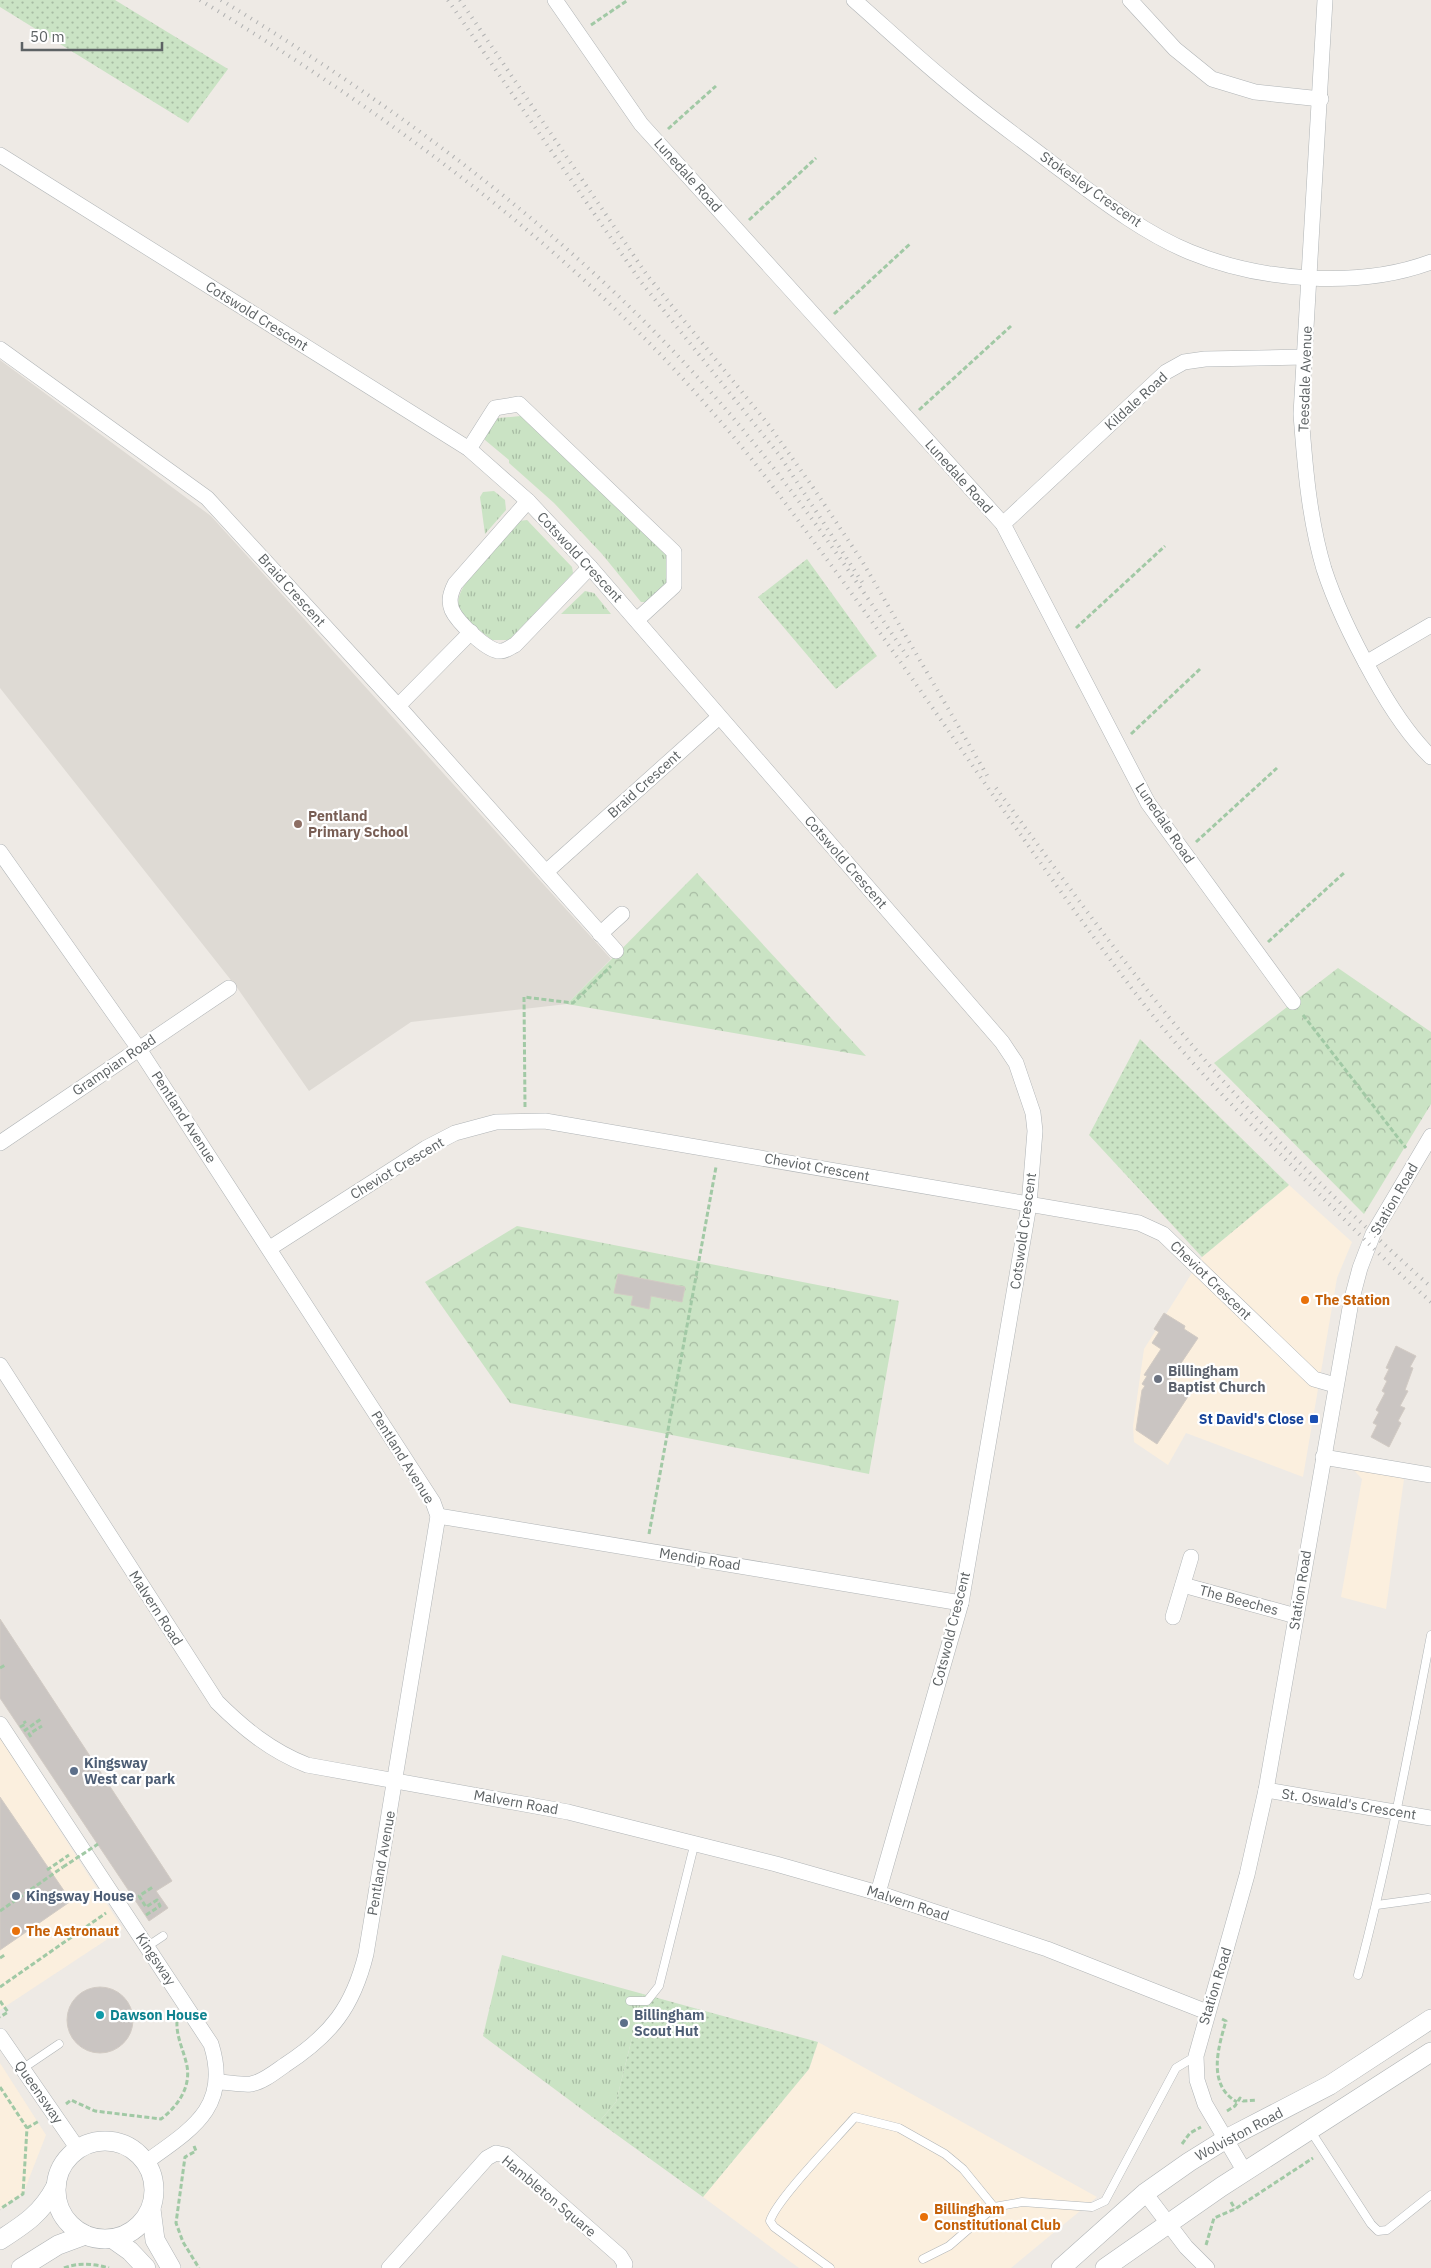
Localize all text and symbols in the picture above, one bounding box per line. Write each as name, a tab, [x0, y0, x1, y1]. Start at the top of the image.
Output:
scale bar	[22, 20, 162, 52]
text: 50 m	[30, 27, 65, 46]
street label: Lunedale Road	[650, 134, 726, 216]
street label: Stokesley Crescent	[1037, 147, 1145, 231]
street label: Cotswold Crescent	[202, 277, 312, 355]
street label: Teesdale Avenue	[1294, 325, 1316, 433]
street label: Kildale Road	[1101, 368, 1171, 434]
street label: Lunedale Road	[921, 435, 997, 517]
street label: Cotswold Crescent	[533, 508, 627, 606]
street label: Braid Crescent	[254, 550, 330, 630]
street label: Braid Crescent	[604, 746, 684, 822]
street label: Lunedale Road	[1132, 779, 1198, 867]
place label: Pentland Primary School	[308, 807, 408, 841]
street label: Cotswold Crescent	[801, 812, 891, 912]
marker: Pentland Primary School	[292, 818, 304, 830]
street label: Grampian Road	[69, 1030, 159, 1100]
street label: Pentland Avenue	[148, 1068, 221, 1167]
street label: Cheviot Crescent	[347, 1133, 447, 1203]
street label: Cheviot Crescent	[763, 1149, 871, 1185]
street label: Station Road	[1366, 1160, 1422, 1238]
street label: Cotswold Crescent	[1006, 1171, 1040, 1291]
street label: Cheviot Crescent	[1166, 1237, 1256, 1324]
place label: The Station	[1315, 1291, 1390, 1309]
marker: The Station	[1299, 1294, 1311, 1306]
place label: Billingham Baptist Church	[1168, 1362, 1266, 1396]
marker: Billingham Baptist Church	[1152, 1373, 1164, 1385]
street label: Pentland Avenue	[367, 1407, 439, 1507]
place label: St David's Close	[1199, 1410, 1304, 1428]
marker: St David's Close	[1308, 1413, 1320, 1425]
street label: Mendip Road	[658, 1544, 742, 1574]
street label: Station Road	[1285, 1549, 1315, 1631]
street label: Malvern Road	[125, 1567, 187, 1649]
street label: Cotswold Crescent	[928, 1570, 974, 1688]
street label: The Beeches	[1198, 1581, 1281, 1619]
place label: Kingsway West car park	[84, 1754, 176, 1788]
marker: Kingsway West car park	[68, 1765, 80, 1777]
street label: St. Oswald's Crescent	[1280, 1784, 1418, 1824]
street label: Malvern Road	[472, 1786, 560, 1818]
street label: Pentland Avenue	[363, 1809, 399, 1917]
street label: Malvern Road	[865, 1881, 951, 1925]
place label: Kingsway House	[26, 1887, 134, 1905]
marker: Kingsway House	[10, 1890, 22, 1902]
place label: The Astronaut	[26, 1922, 119, 1940]
marker: The Astronaut	[10, 1925, 22, 1937]
street label: Kingsway	[132, 1929, 180, 1989]
street label: Station Road	[1195, 1945, 1235, 2027]
place label: Dawson House	[110, 2006, 207, 2024]
place label: Billingham Scout Hut	[634, 2006, 705, 2040]
marker: Dawson House	[94, 2009, 106, 2021]
marker: Billingham Scout Hut	[618, 2017, 630, 2029]
street label: Queensway	[11, 2057, 67, 2127]
street label: Wolviston Road	[1192, 2103, 1286, 2165]
street label: Hambleton Square	[498, 2151, 600, 2241]
place label: Billingham Constitutional Club	[934, 2200, 1061, 2234]
marker: Billingham Constitutional Club	[918, 2211, 930, 2223]

